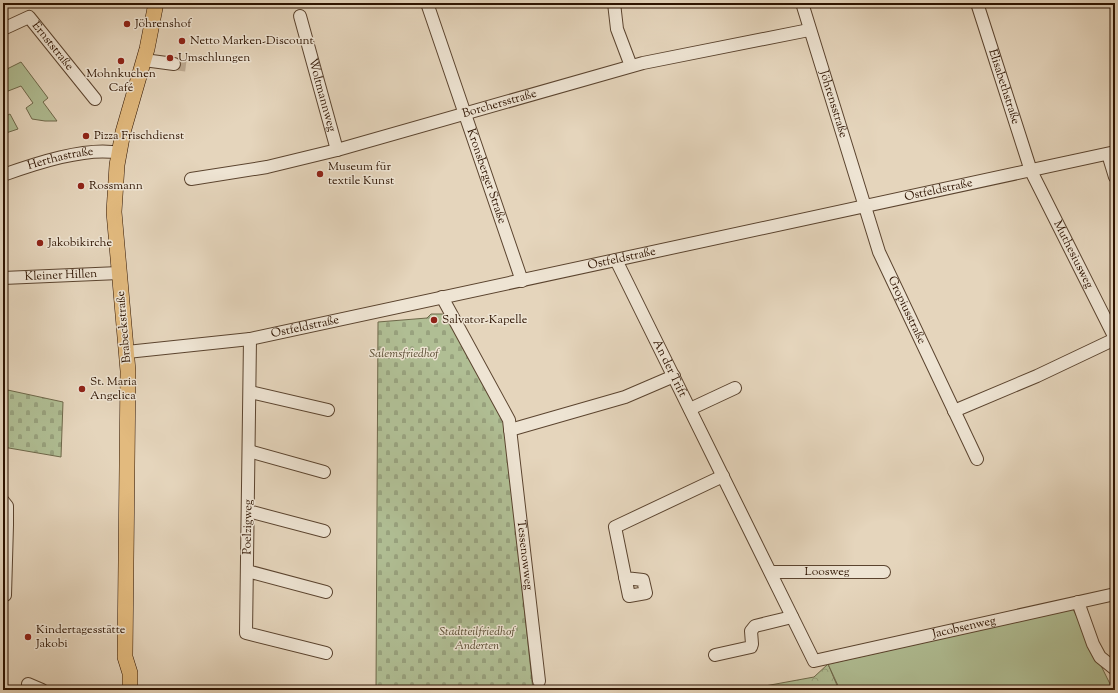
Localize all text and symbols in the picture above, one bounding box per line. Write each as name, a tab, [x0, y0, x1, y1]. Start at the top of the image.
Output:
place label: Jöhrenshof	[134, 15, 192, 33]
street label: Ernststraße	[27, 18, 78, 75]
marker: Jöhrenshof	[122, 19, 132, 29]
place label: Netto Marken-Discount	[190, 32, 314, 50]
marker: Netto Marken-Discount	[177, 36, 187, 46]
street label: Elisabethstraße	[983, 47, 1025, 127]
place label: Umschlungen	[178, 49, 250, 67]
marker: Umschlungen	[165, 53, 175, 63]
marker: Mohnkuchen Café	[116, 56, 126, 66]
street label: Woltmannweg	[303, 56, 341, 134]
place label: Mohnkuchen Café	[86, 65, 156, 97]
street label: Jöhrensstraße	[814, 67, 852, 141]
street label: Borchersstraße	[460, 85, 539, 123]
street label: Kronsberger Straße	[462, 126, 511, 227]
place label: Pizza Frischdienst	[94, 127, 184, 145]
marker: Pizza Frischdienst	[81, 131, 91, 141]
street label: Herthastraße	[25, 143, 95, 175]
place label: Museum für textile Kunst	[328, 158, 394, 190]
marker: Museum für textile Kunst	[315, 169, 325, 179]
street label: Ostfeldstraße	[903, 174, 975, 206]
place label: Rossmann	[89, 177, 143, 195]
marker: Rossmann	[76, 181, 86, 191]
street label: Muthesiusweg	[1048, 217, 1098, 292]
place label: Jakobikirche	[47, 234, 112, 252]
marker: Jakobikirche	[35, 238, 45, 248]
street label: Ostfeldstraße	[586, 242, 658, 275]
street label: Kleiner Hillen	[24, 265, 98, 286]
street label: Gropiusstraße	[883, 273, 931, 348]
street label: Brabeckstraße	[112, 290, 136, 364]
street label: Ostfeldstraße	[269, 311, 341, 343]
place label: Salvator-Kapelle	[442, 311, 528, 329]
marker: Salvator-Kapelle	[429, 315, 439, 325]
street label: An der Trift	[648, 337, 691, 400]
park label: Salemsfriedhof	[369, 345, 440, 363]
place label: St. Maria Angelica	[90, 373, 137, 405]
marker: St. Maria Angelica	[77, 384, 87, 394]
street label: Poelzigweg	[239, 499, 257, 555]
street label: Tessenowweg	[512, 519, 537, 591]
street label: Loosweg	[804, 563, 850, 581]
street label: Jacobsenweg	[930, 612, 998, 644]
place label: Kindertagesstätte Jakobi	[35, 621, 126, 653]
park label: Stadtteilfriedhof Anderten	[439, 623, 516, 655]
marker: Kindertagesstätte Jakobi	[23, 632, 33, 642]

